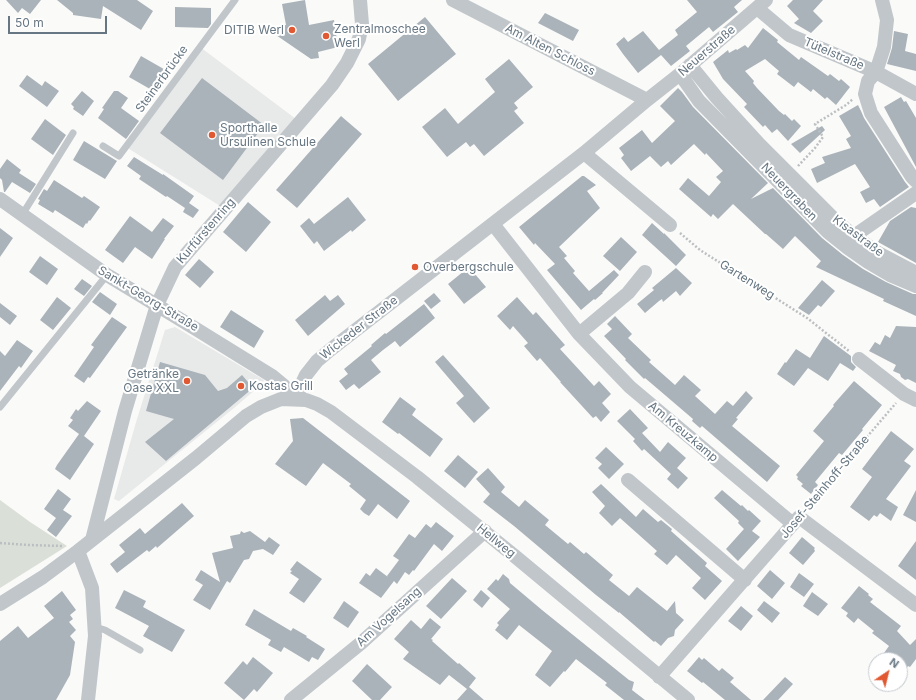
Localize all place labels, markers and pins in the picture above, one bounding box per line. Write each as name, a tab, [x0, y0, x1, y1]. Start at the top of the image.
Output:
place label: Zentralmoschee Werl	[334, 22, 426, 50]
place label: DITIB Werl	[224, 23, 284, 37]
marker: DITIB Werl	[287, 25, 297, 35]
marker: Zentralmoschee Werl	[321, 31, 331, 41]
place label: Sporthalle Ursulinen Schule	[220, 121, 316, 149]
marker: Sporthalle Ursulinen Schule	[207, 130, 217, 140]
place label: Overbergschule	[423, 260, 514, 274]
marker: Overbergschule	[410, 262, 420, 272]
place label: Getränke Oase XXL	[123, 367, 179, 395]
marker: Getränke Oase XXL	[182, 376, 192, 386]
place label: Kostas Grill	[249, 379, 313, 393]
marker: Kostas Grill	[236, 381, 246, 391]

